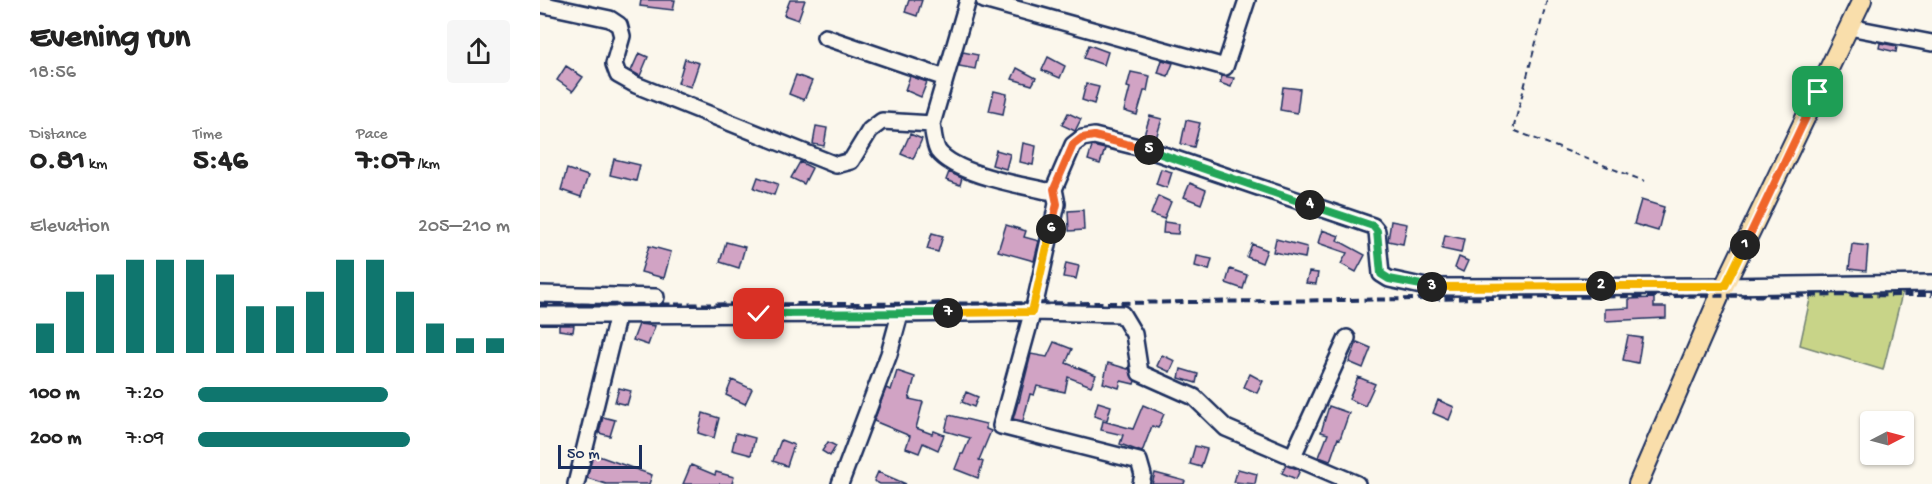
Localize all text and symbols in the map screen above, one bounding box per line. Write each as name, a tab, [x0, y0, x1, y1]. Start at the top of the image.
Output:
text: Evening run	[30, 20, 190, 58]
button: share	[447, 20, 510, 83]
text: 18:56	[30, 62, 76, 85]
pin	[1792, 66, 1843, 117]
icon: arrive	[1801, 75, 1834, 108]
text: Distance	[30, 126, 87, 145]
text: Time	[193, 126, 222, 145]
text: Pace	[356, 126, 387, 145]
pin: 5	[1134, 135, 1164, 165]
text: 5	[1145, 140, 1153, 159]
text: 0.81	[30, 145, 85, 180]
text: 5:46	[193, 145, 248, 180]
text: 7:07	[356, 145, 414, 180]
text: km	[85, 156, 107, 175]
text: /km	[414, 156, 440, 175]
pin: 4	[1295, 190, 1325, 220]
text: 4	[1306, 195, 1314, 214]
pin: 6	[1036, 214, 1066, 244]
text: Elevation	[30, 216, 110, 239]
text: 205–210 m	[418, 216, 510, 239]
text: 6	[1047, 219, 1055, 238]
pin: 1	[1730, 230, 1760, 260]
text: 1	[1742, 235, 1748, 254]
pin: 2	[1586, 271, 1616, 301]
pin: 3	[1417, 272, 1447, 302]
text: 2	[1597, 276, 1605, 295]
text: 3	[1428, 277, 1436, 296]
pin	[733, 288, 784, 339]
icon: check	[742, 297, 775, 330]
pin: 7	[933, 298, 963, 328]
text: 7	[944, 303, 952, 322]
text: 100 m	[30, 383, 80, 406]
text: 7:20	[126, 383, 164, 406]
north arrow	[1860, 411, 1914, 465]
map controls	[1860, 411, 1914, 465]
text: 200 m	[30, 428, 81, 451]
text: 7:09	[126, 428, 164, 451]
scale bar	[558, 442, 642, 470]
text: 50 m	[567, 446, 600, 465]

